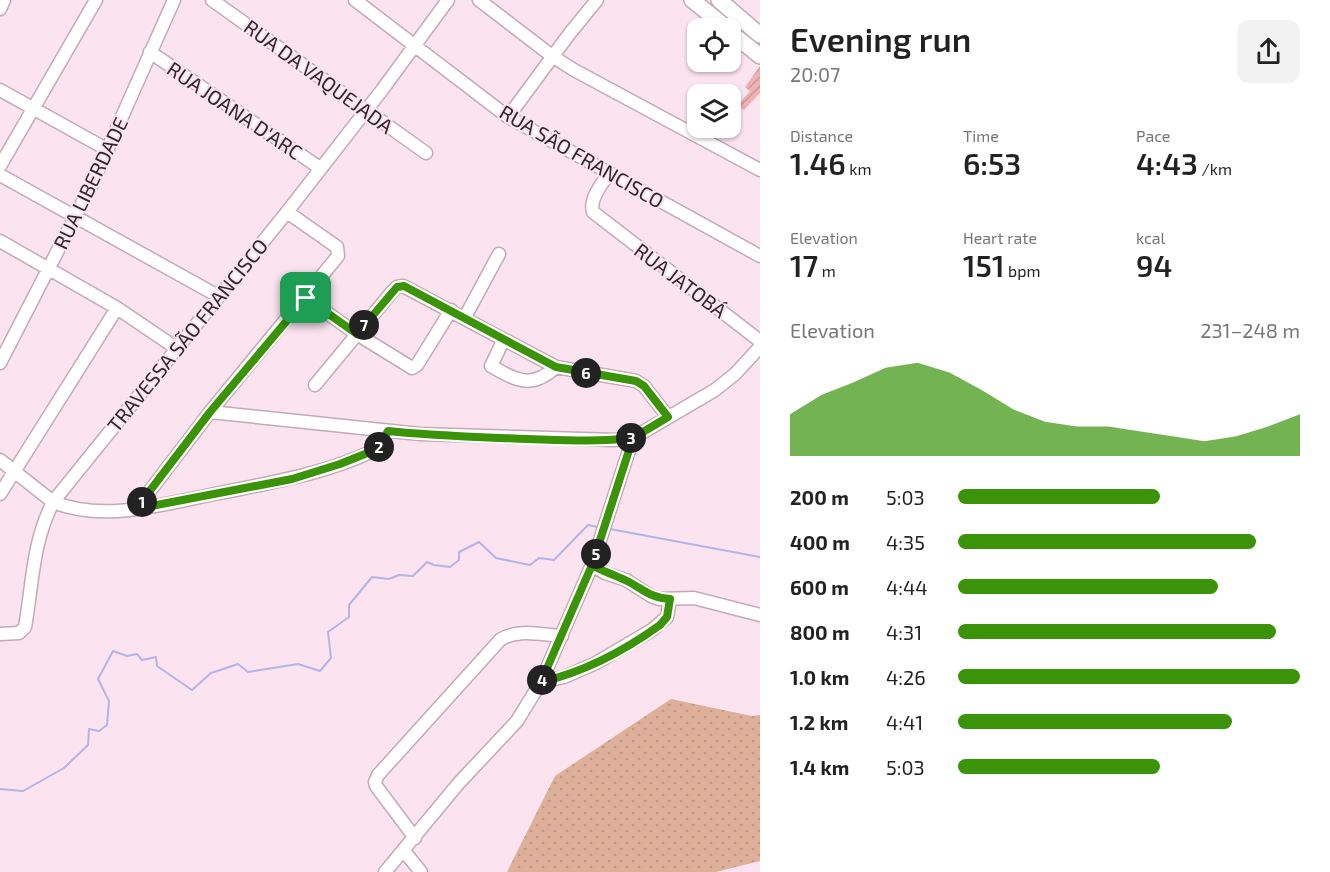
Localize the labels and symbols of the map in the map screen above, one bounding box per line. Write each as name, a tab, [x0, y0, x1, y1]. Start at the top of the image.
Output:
street label: RUA DA VAQUEJADA	[240, 14, 398, 138]
street label: RUA JOANA D'ARC	[163, 56, 307, 164]
street label: RUA SÃO FRANCISCO	[496, 99, 668, 213]
street label: RUA LIBERDADE	[48, 113, 132, 253]
street label: TRAVESSA SÃO FRANCISCO	[102, 234, 272, 436]
street label: RUA JATOBÁ	[630, 238, 732, 323]
pin	[280, 272, 331, 323]
pin: 7	[349, 310, 379, 340]
pin: 6	[571, 358, 601, 388]
pin: 3	[616, 423, 646, 453]
pin: 2	[364, 432, 394, 462]
pin: 1	[127, 487, 157, 517]
pin: 5	[581, 539, 611, 569]
pin: 4	[527, 665, 557, 695]

